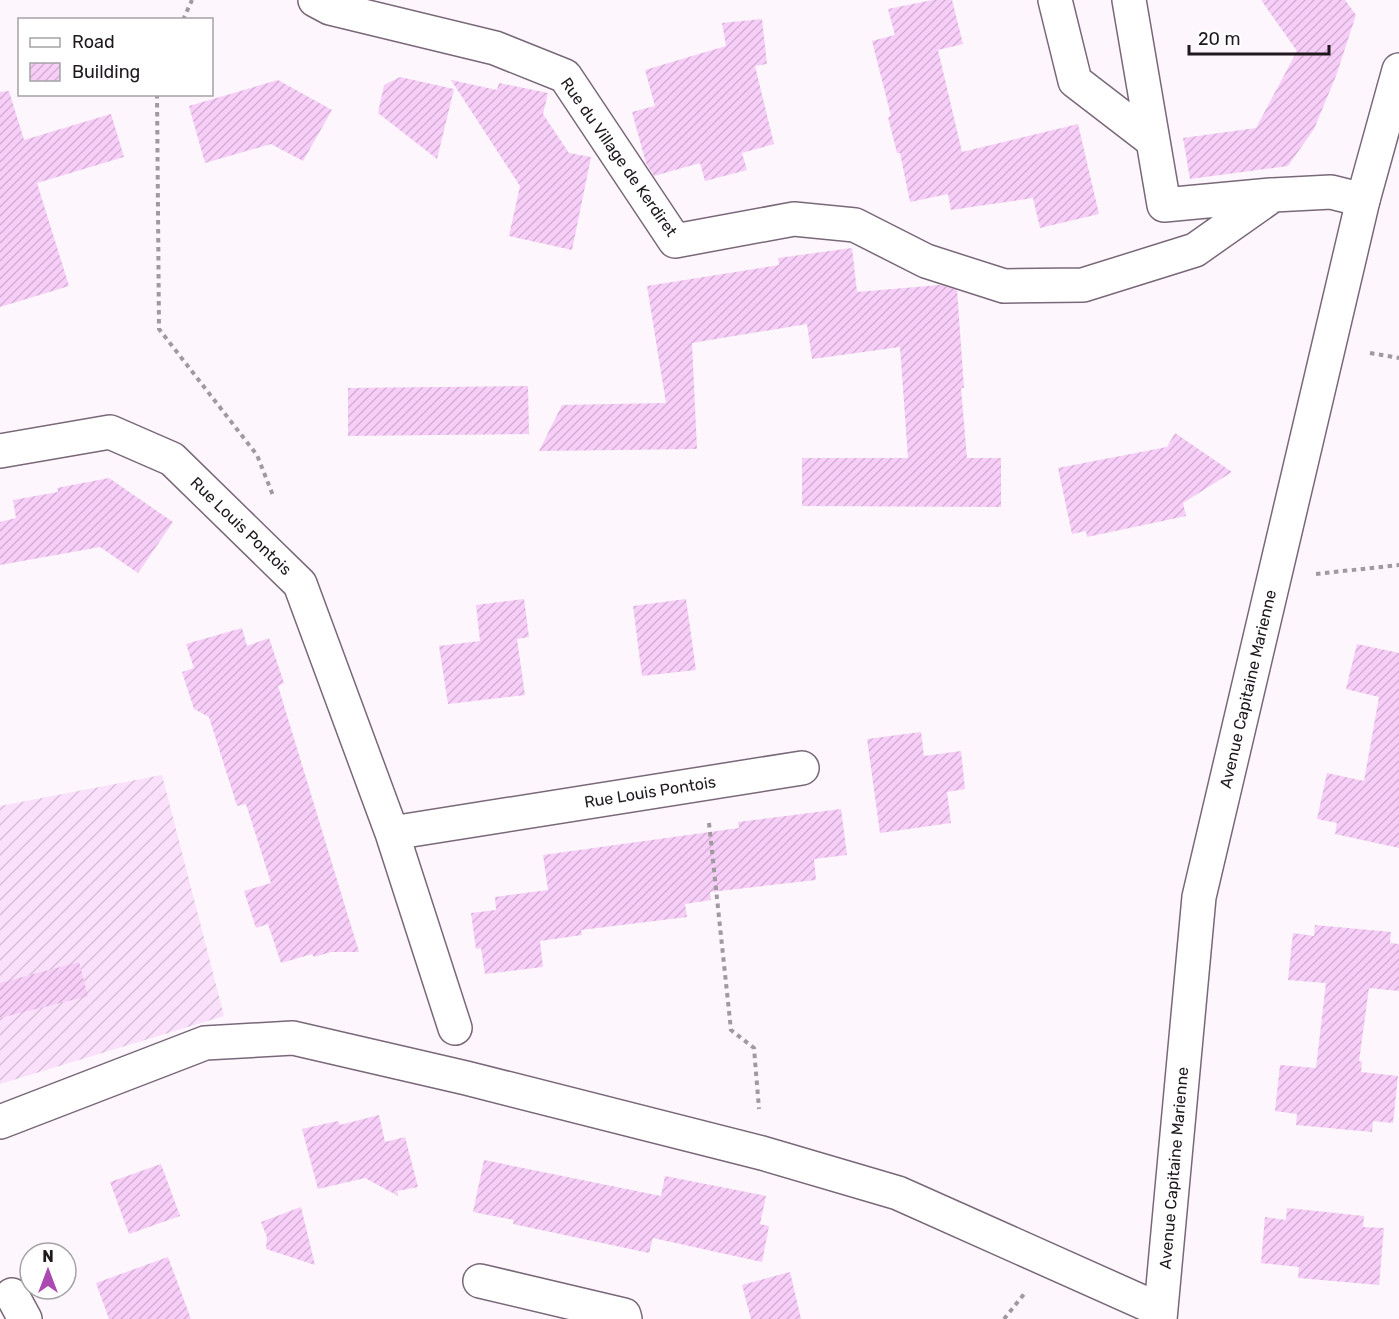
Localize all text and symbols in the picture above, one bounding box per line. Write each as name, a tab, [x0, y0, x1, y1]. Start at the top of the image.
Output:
legend	[18, 18, 213, 96]
scale bar	[1189, 18, 1328, 56]
text: 20 m	[1198, 28, 1240, 50]
text: Road	[72, 31, 115, 53]
text: Building	[72, 61, 140, 83]
street label: Rue du Village de Kerdiret	[557, 74, 681, 240]
street label: Rue Louis Pontois	[187, 473, 295, 579]
street label: Avenue Capitaine Marienne	[1216, 588, 1280, 790]
street label: Rue Louis Pontois	[583, 772, 717, 812]
street label: Avenue Capitaine Marienne	[1156, 1066, 1192, 1270]
north arrow	[18, 1241, 78, 1301]
text: N	[42, 1247, 54, 1266]

